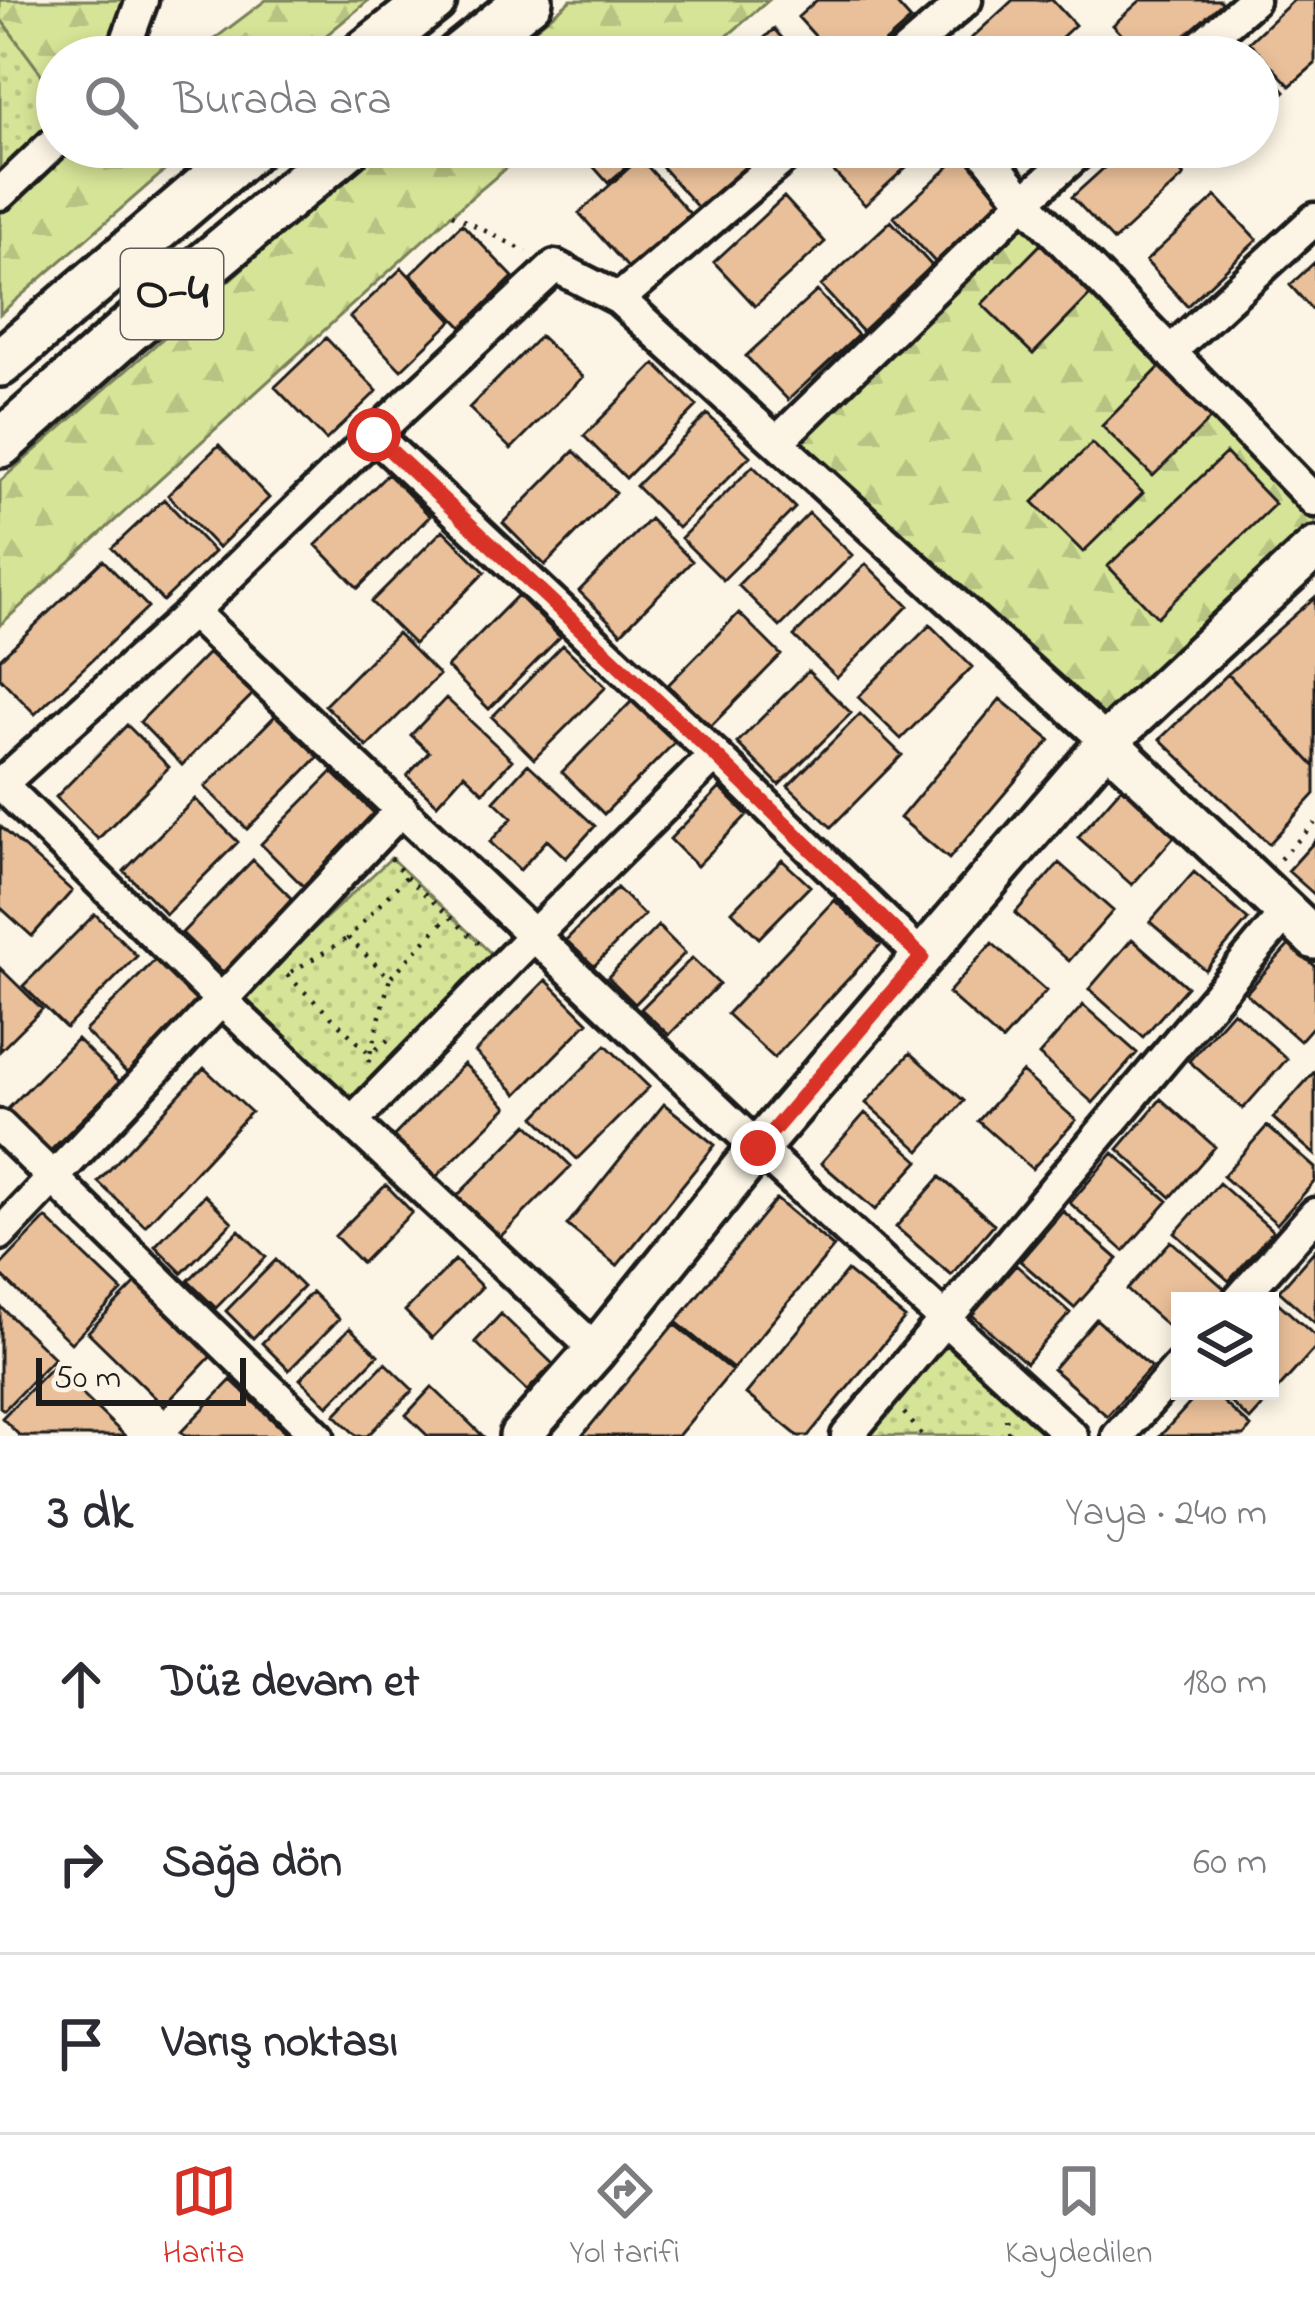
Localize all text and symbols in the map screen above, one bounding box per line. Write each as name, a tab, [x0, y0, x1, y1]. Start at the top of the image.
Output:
search box	[36, 36, 1279, 168]
icon: search	[78, 69, 144, 135]
text: Burada ara	[174, 69, 392, 135]
road number: O-4	[121, 249, 223, 339]
route start	[347, 408, 401, 462]
route end	[731, 1121, 785, 1175]
map controls	[1171, 1292, 1279, 1400]
button: layers	[1171, 1292, 1279, 1400]
scale bar	[36, 1352, 246, 1405]
text: 50 m	[54, 1355, 121, 1403]
text: 3 dk	[48, 1477, 133, 1552]
text: Yaya · 240 m	[1065, 1486, 1267, 1543]
icon: ahead	[48, 1651, 114, 1717]
text: Düz devam et	[162, 1651, 419, 1717]
text: 180 m	[1183, 1655, 1267, 1712]
icon: right	[48, 1831, 114, 1897]
text: Sağa dön	[162, 1831, 342, 1897]
text: 60 m	[1193, 1835, 1267, 1892]
icon: arrive	[48, 2011, 114, 2077]
text: Varış noktası	[162, 2011, 398, 2077]
tab: Harita	[162, 2158, 245, 2278]
tab: Yol tarifi	[570, 2158, 680, 2278]
tab: Kaydedilen	[1005, 2158, 1152, 2278]

